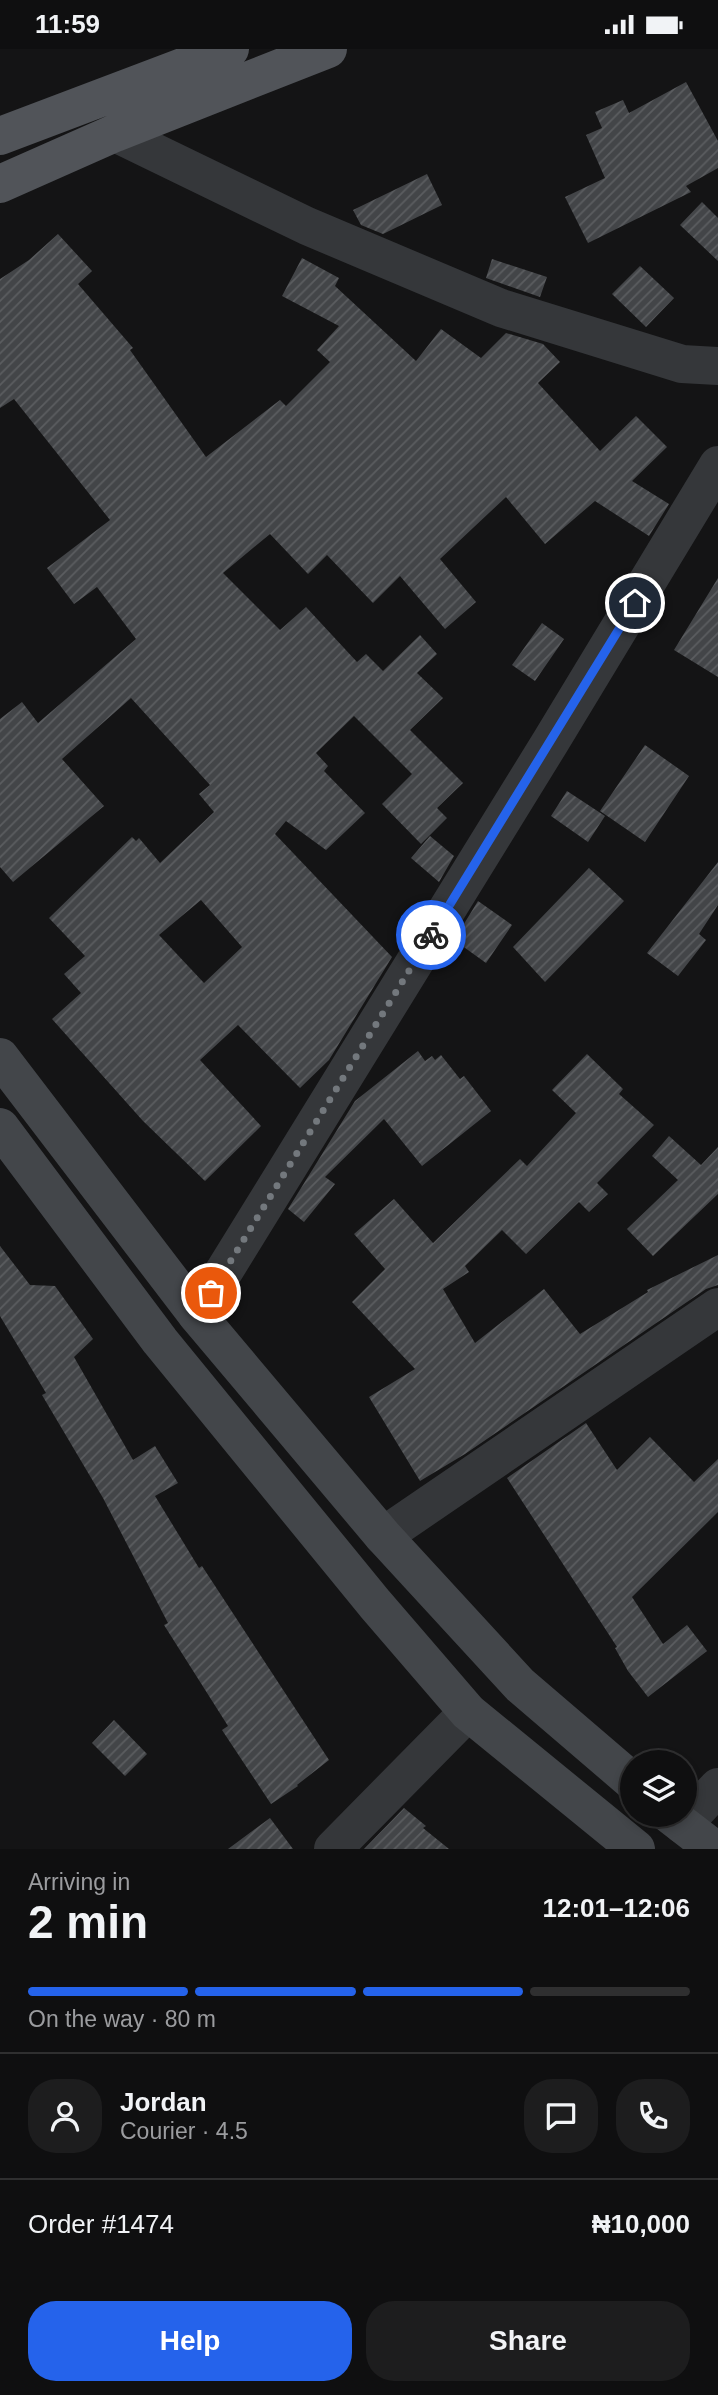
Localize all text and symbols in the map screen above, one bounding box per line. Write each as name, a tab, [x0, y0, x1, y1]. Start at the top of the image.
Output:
text: 11:59	[35, 9, 100, 39]
pin	[605, 573, 665, 633]
icon: home	[616, 584, 654, 622]
courier	[396, 900, 466, 970]
icon: bike	[412, 916, 450, 954]
pin	[181, 1263, 241, 1323]
icon: bag	[192, 1274, 230, 1312]
map controls	[620, 1750, 697, 1827]
button: layers	[620, 1750, 697, 1827]
text: Arriving in	[28, 1869, 130, 1895]
text: 12:01–12:06	[543, 1893, 690, 1923]
text: 2 min	[28, 1896, 148, 1948]
text: On the way · 80 m	[28, 2006, 216, 2032]
button: person	[28, 2079, 102, 2153]
button: chat	[524, 2079, 598, 2153]
button: phone	[616, 2079, 690, 2153]
text: Jordan	[120, 2087, 207, 2117]
text: Courier · 4.5	[120, 2118, 248, 2144]
text: Order #1474	[28, 2209, 174, 2239]
text: ₦10,000	[592, 2209, 690, 2239]
button: Help	[28, 2301, 352, 2381]
button: Share	[366, 2301, 690, 2381]

